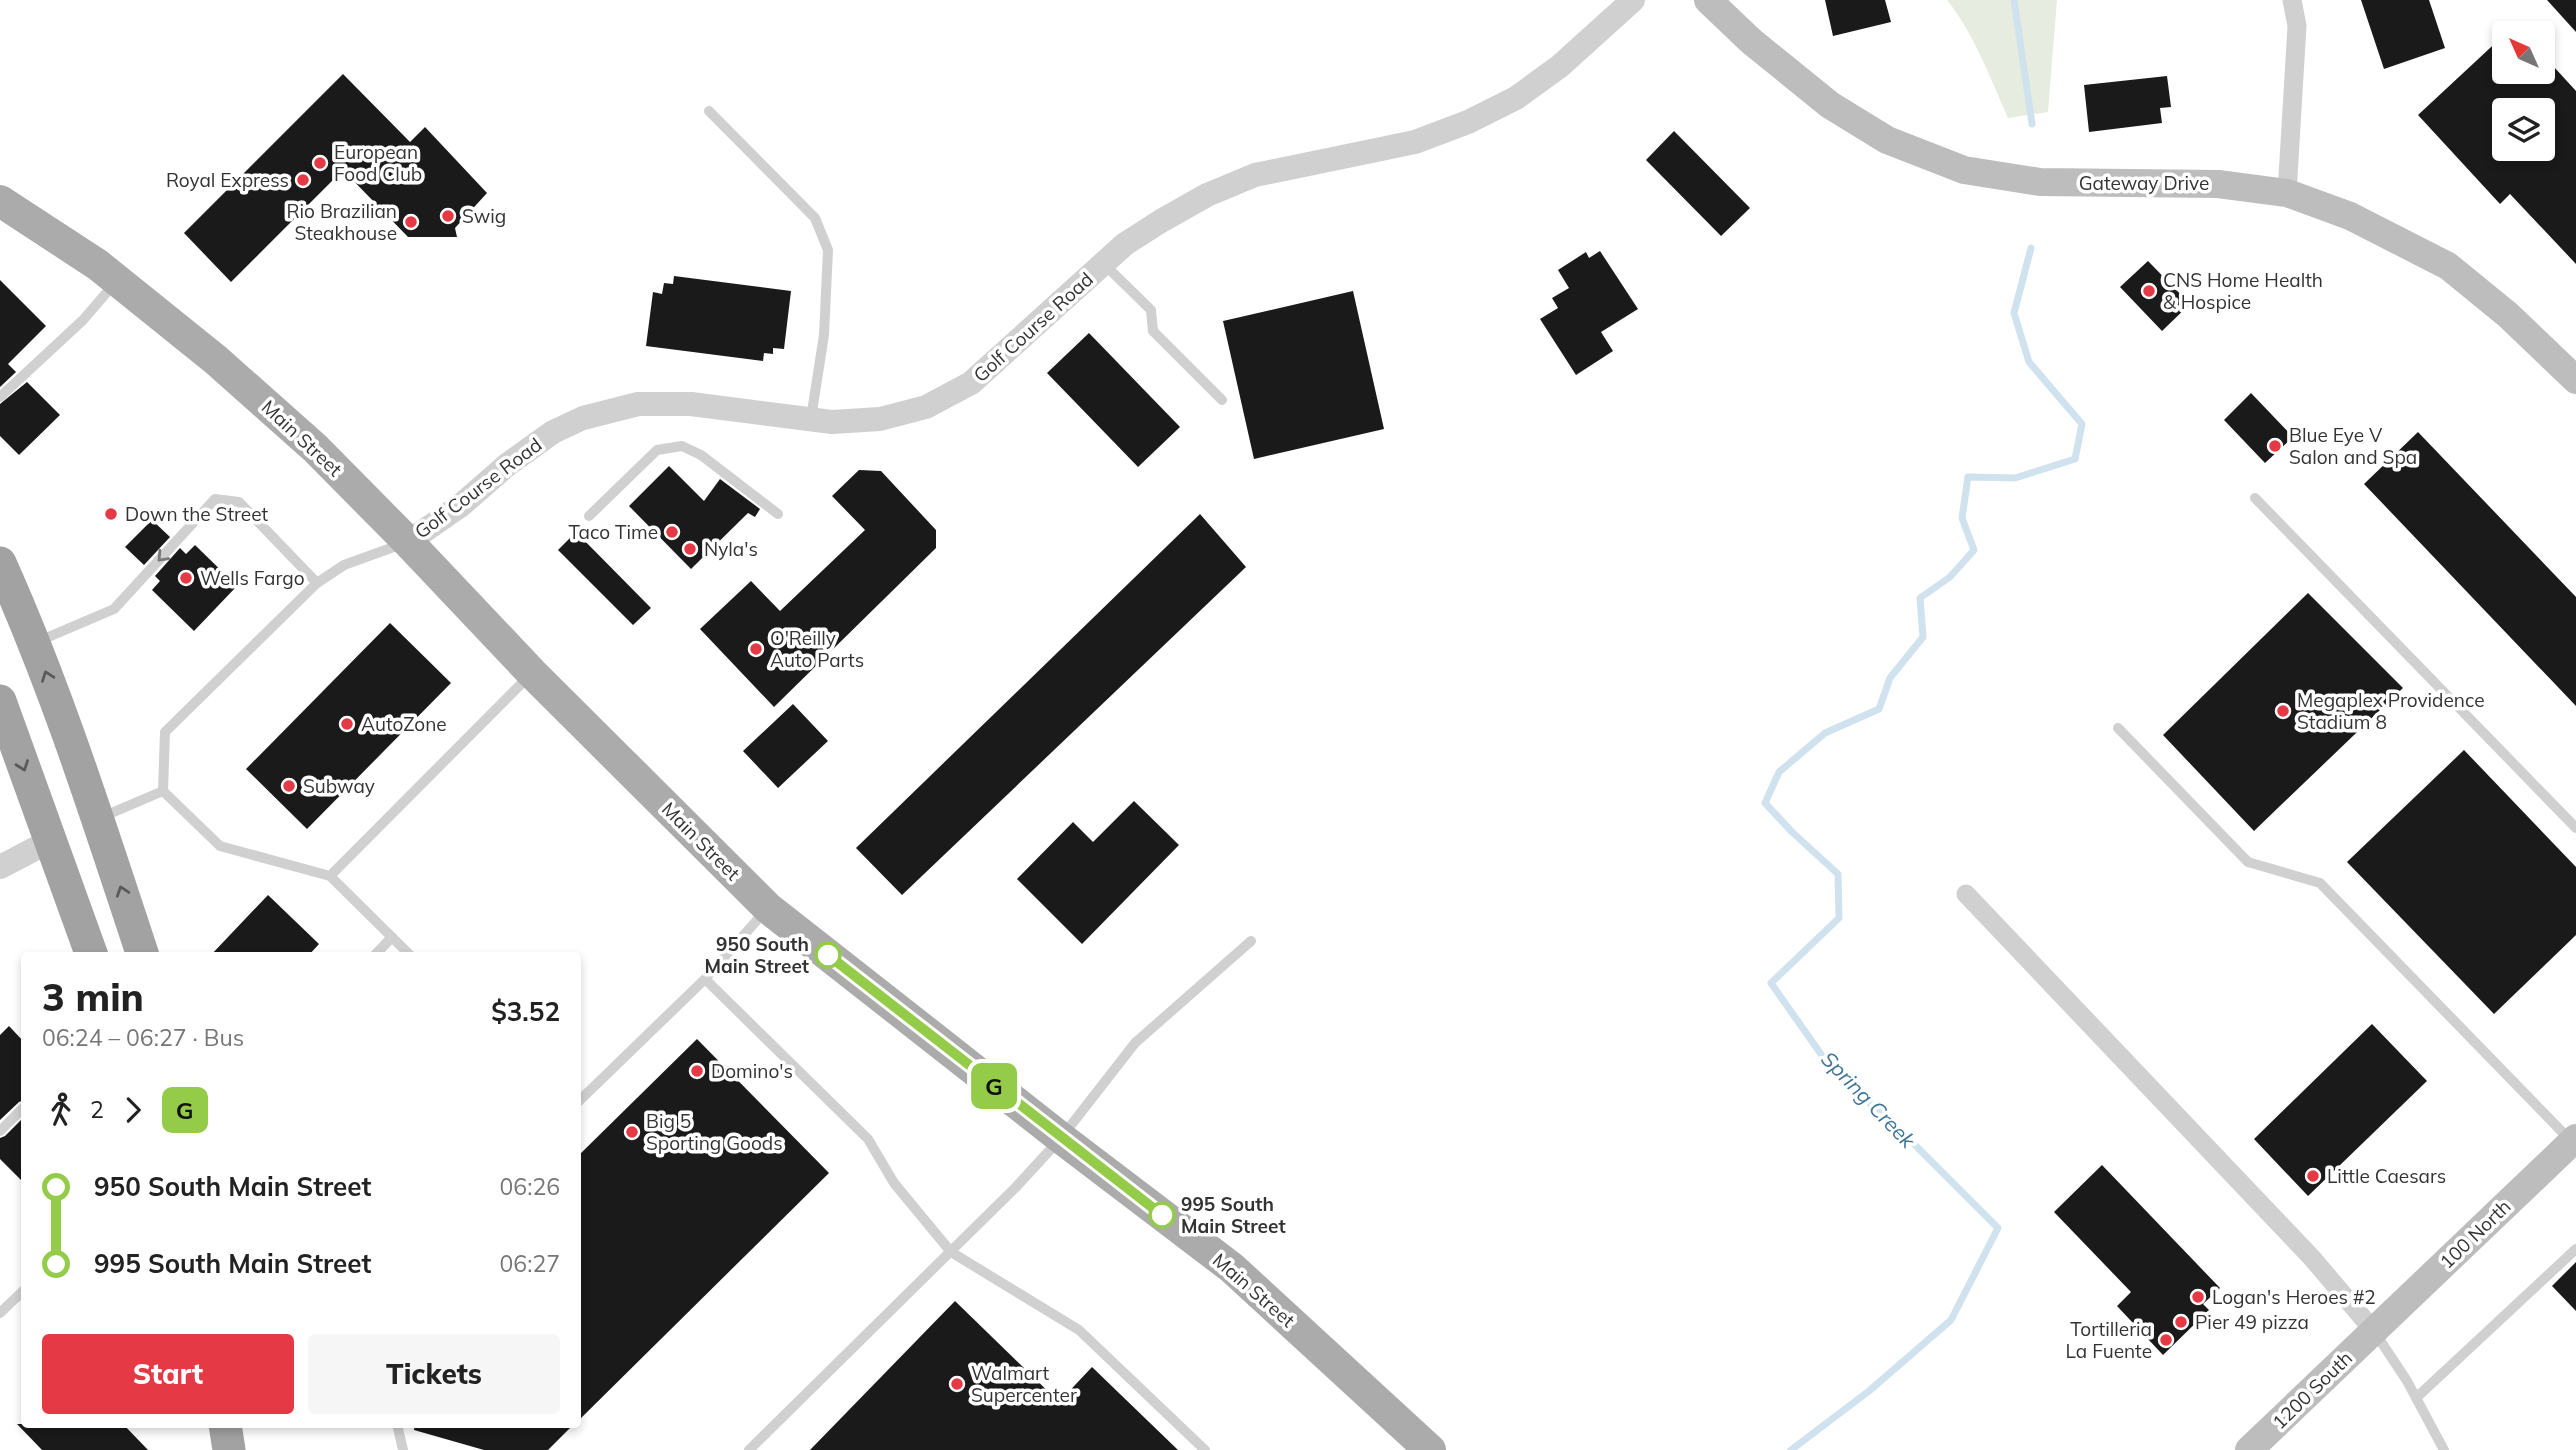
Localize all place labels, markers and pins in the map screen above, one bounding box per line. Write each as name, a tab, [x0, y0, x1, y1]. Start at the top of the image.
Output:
place label: European Food Club	[334, 140, 422, 186]
marker: European Food Club	[312, 155, 328, 171]
place label: Royal Express	[166, 168, 289, 192]
marker: Royal Express	[295, 172, 311, 188]
place label: Rio Brazilian Steakhouse	[286, 199, 397, 245]
place label: Swig	[462, 204, 506, 228]
marker: Swig	[440, 208, 456, 224]
marker: Rio Brazilian Steakhouse	[403, 214, 419, 230]
place label: CNS Home Health & Hospice	[2163, 268, 2323, 314]
marker: CNS Home Health & Hospice	[2141, 283, 2157, 299]
place label: Blue Eye V Salon and Spa	[2289, 423, 2417, 469]
marker: Blue Eye V Salon and Spa	[2267, 438, 2283, 454]
place label: Down the Street	[125, 502, 268, 526]
marker: Down the Street	[103, 506, 119, 522]
place label: Taco Time	[569, 520, 658, 544]
marker: Taco Time	[664, 524, 680, 540]
place label: Nyla's	[704, 537, 758, 561]
marker: Nyla's	[682, 541, 698, 557]
place label: Wells Fargo	[200, 566, 305, 590]
marker: Wells Fargo	[178, 570, 194, 586]
place label: O'Reilly Auto Parts	[770, 626, 864, 672]
marker: O'Reilly Auto Parts	[748, 641, 764, 657]
place label: Megaplex Providence Stadium 8	[2297, 688, 2485, 734]
marker: Megaplex Providence Stadium 8	[2275, 703, 2291, 719]
place label: AutoZone	[361, 712, 447, 736]
marker: AutoZone	[339, 716, 355, 732]
place label: Subway	[303, 774, 375, 798]
marker: Subway	[281, 778, 297, 794]
place label: 950 South Main Street	[704, 932, 809, 978]
marker: 950 South Main Street	[815, 942, 841, 968]
place label: Domino's	[711, 1059, 793, 1083]
marker: Domino's	[689, 1063, 705, 1079]
place label: Big 5 Sporting Goods	[646, 1109, 783, 1155]
marker: Big 5 Sporting Goods	[624, 1124, 640, 1140]
place label: Little Caesars	[2327, 1164, 2446, 1188]
marker: Little Caesars	[2305, 1168, 2321, 1184]
place label: 995 South Main Street	[1181, 1192, 1286, 1238]
marker: 995 South Main Street	[1149, 1202, 1175, 1228]
place label: Logan's Heroes #2	[2212, 1285, 2376, 1309]
marker: Logan's Heroes #2	[2190, 1289, 2206, 1305]
place label: Pier 49 pizza	[2195, 1310, 2309, 1334]
marker: Pier 49 pizza	[2173, 1314, 2189, 1330]
place label: Tortilleria La Fuente	[2066, 1317, 2152, 1363]
marker: Tortilleria La Fuente	[2158, 1332, 2174, 1348]
place label: Walmart Supercenter	[971, 1361, 1077, 1407]
marker: Walmart Supercenter	[949, 1376, 965, 1392]

